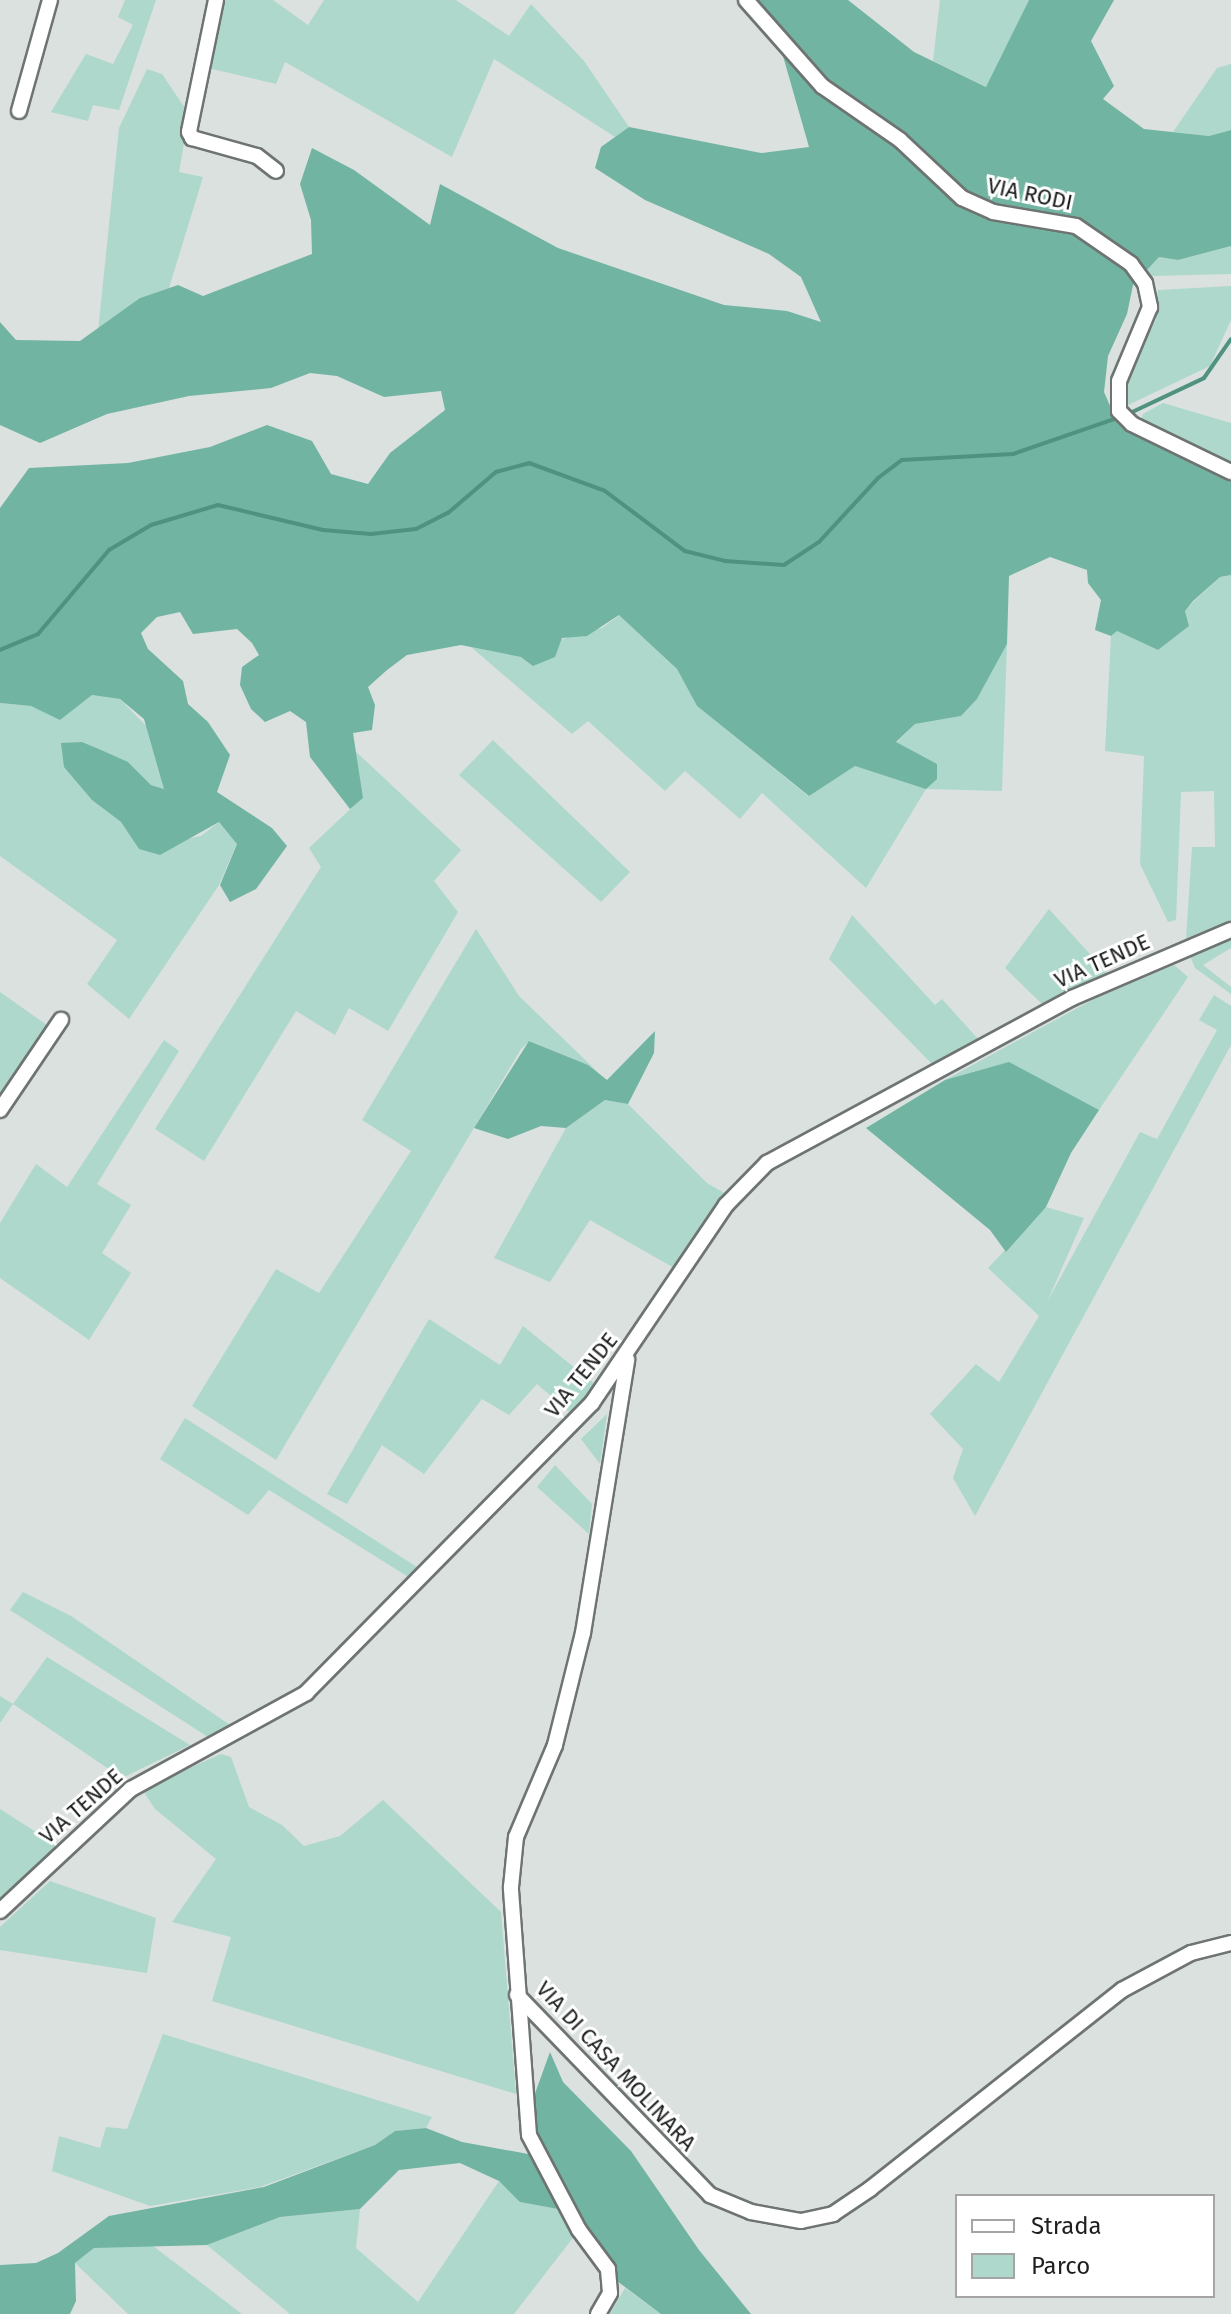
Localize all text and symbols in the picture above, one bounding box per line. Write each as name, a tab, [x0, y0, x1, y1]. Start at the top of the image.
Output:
street label: VIA RODI	[985, 172, 1075, 216]
street label: VIA TENDE	[1050, 928, 1154, 994]
street label: VIA TENDE	[539, 1327, 623, 1423]
street label: VIA TENDE	[34, 1763, 128, 1849]
street label: VIA DI CASA MOLINARA	[531, 1976, 701, 2156]
legend	[955, 2194, 1215, 2298]
text: Strada	[1031, 2212, 1102, 2240]
text: Parco	[1031, 2252, 1090, 2280]

